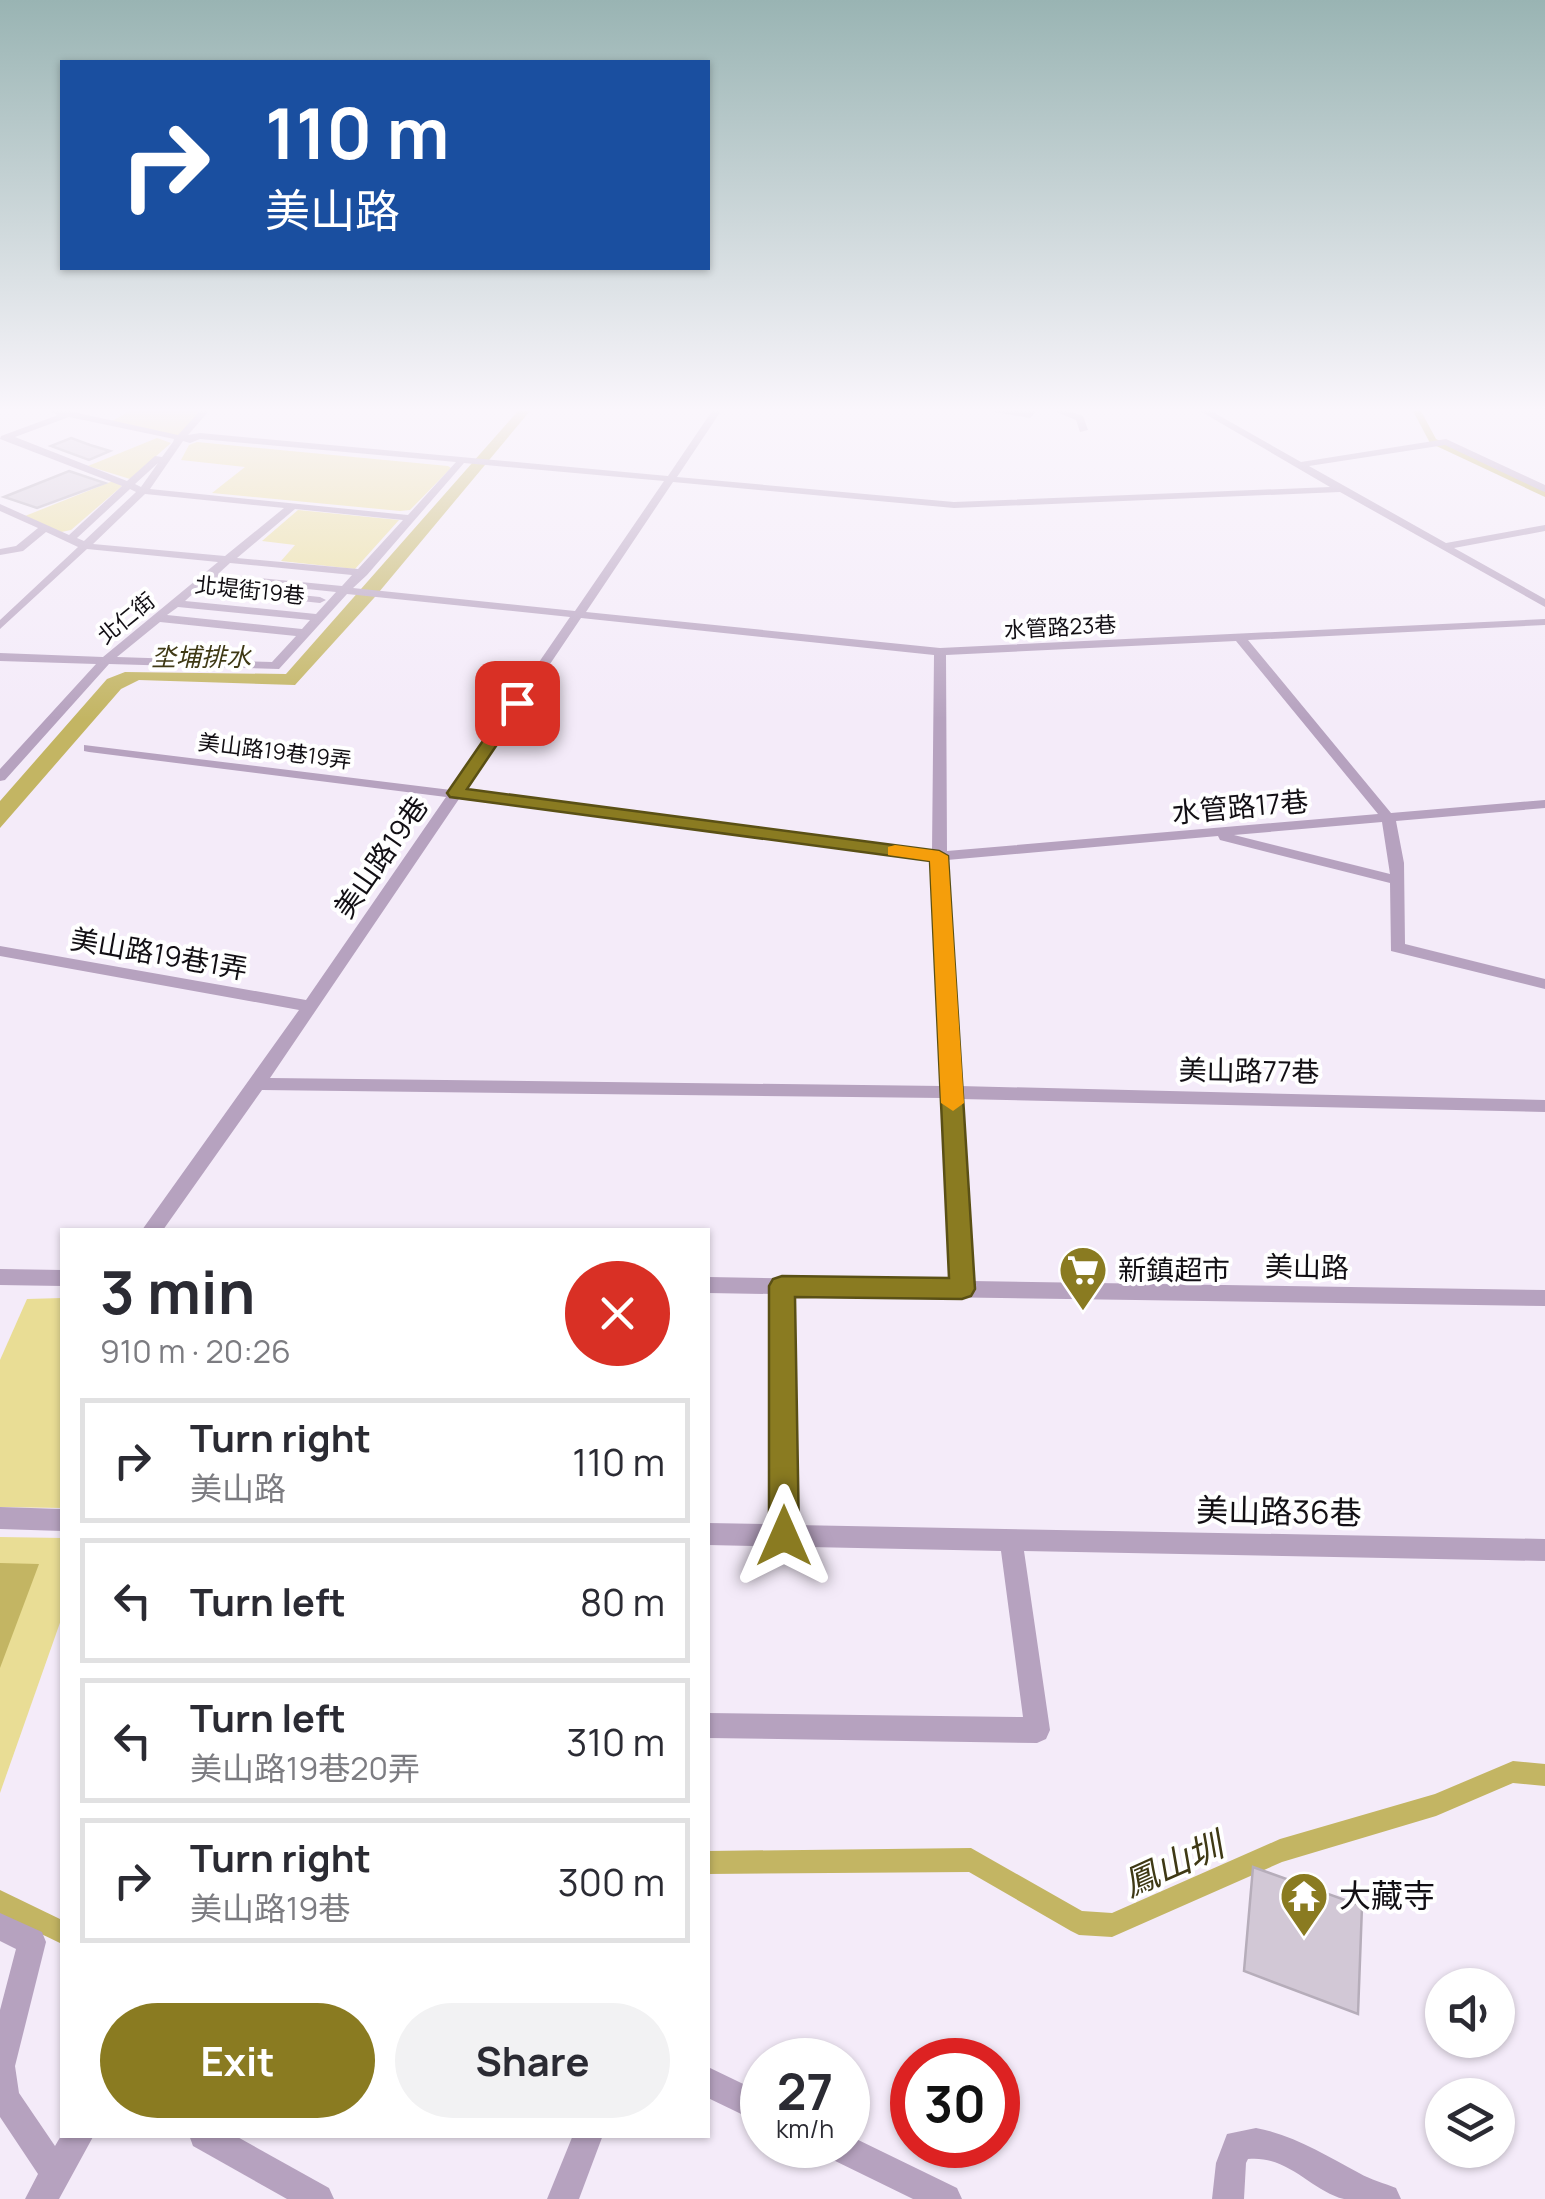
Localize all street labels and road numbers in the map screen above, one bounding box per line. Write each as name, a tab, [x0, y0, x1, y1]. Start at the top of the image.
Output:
street label: 北堤街19巷	[194, 569, 306, 611]
street label: 北仁街	[91, 586, 161, 650]
street label: 水管路23巷	[1003, 609, 1117, 645]
street label: 美山路19巷19弄	[197, 727, 353, 775]
street label: 水管路17巷	[1170, 781, 1310, 831]
street label: 美山路19巷	[324, 788, 436, 925]
street label: 美山路19巷1弄	[68, 919, 251, 987]
street label: 美山路77巷	[1178, 1050, 1320, 1090]
street label: 美山路	[1265, 1246, 1349, 1286]
street label: 美山路36巷	[1196, 1488, 1362, 1534]

